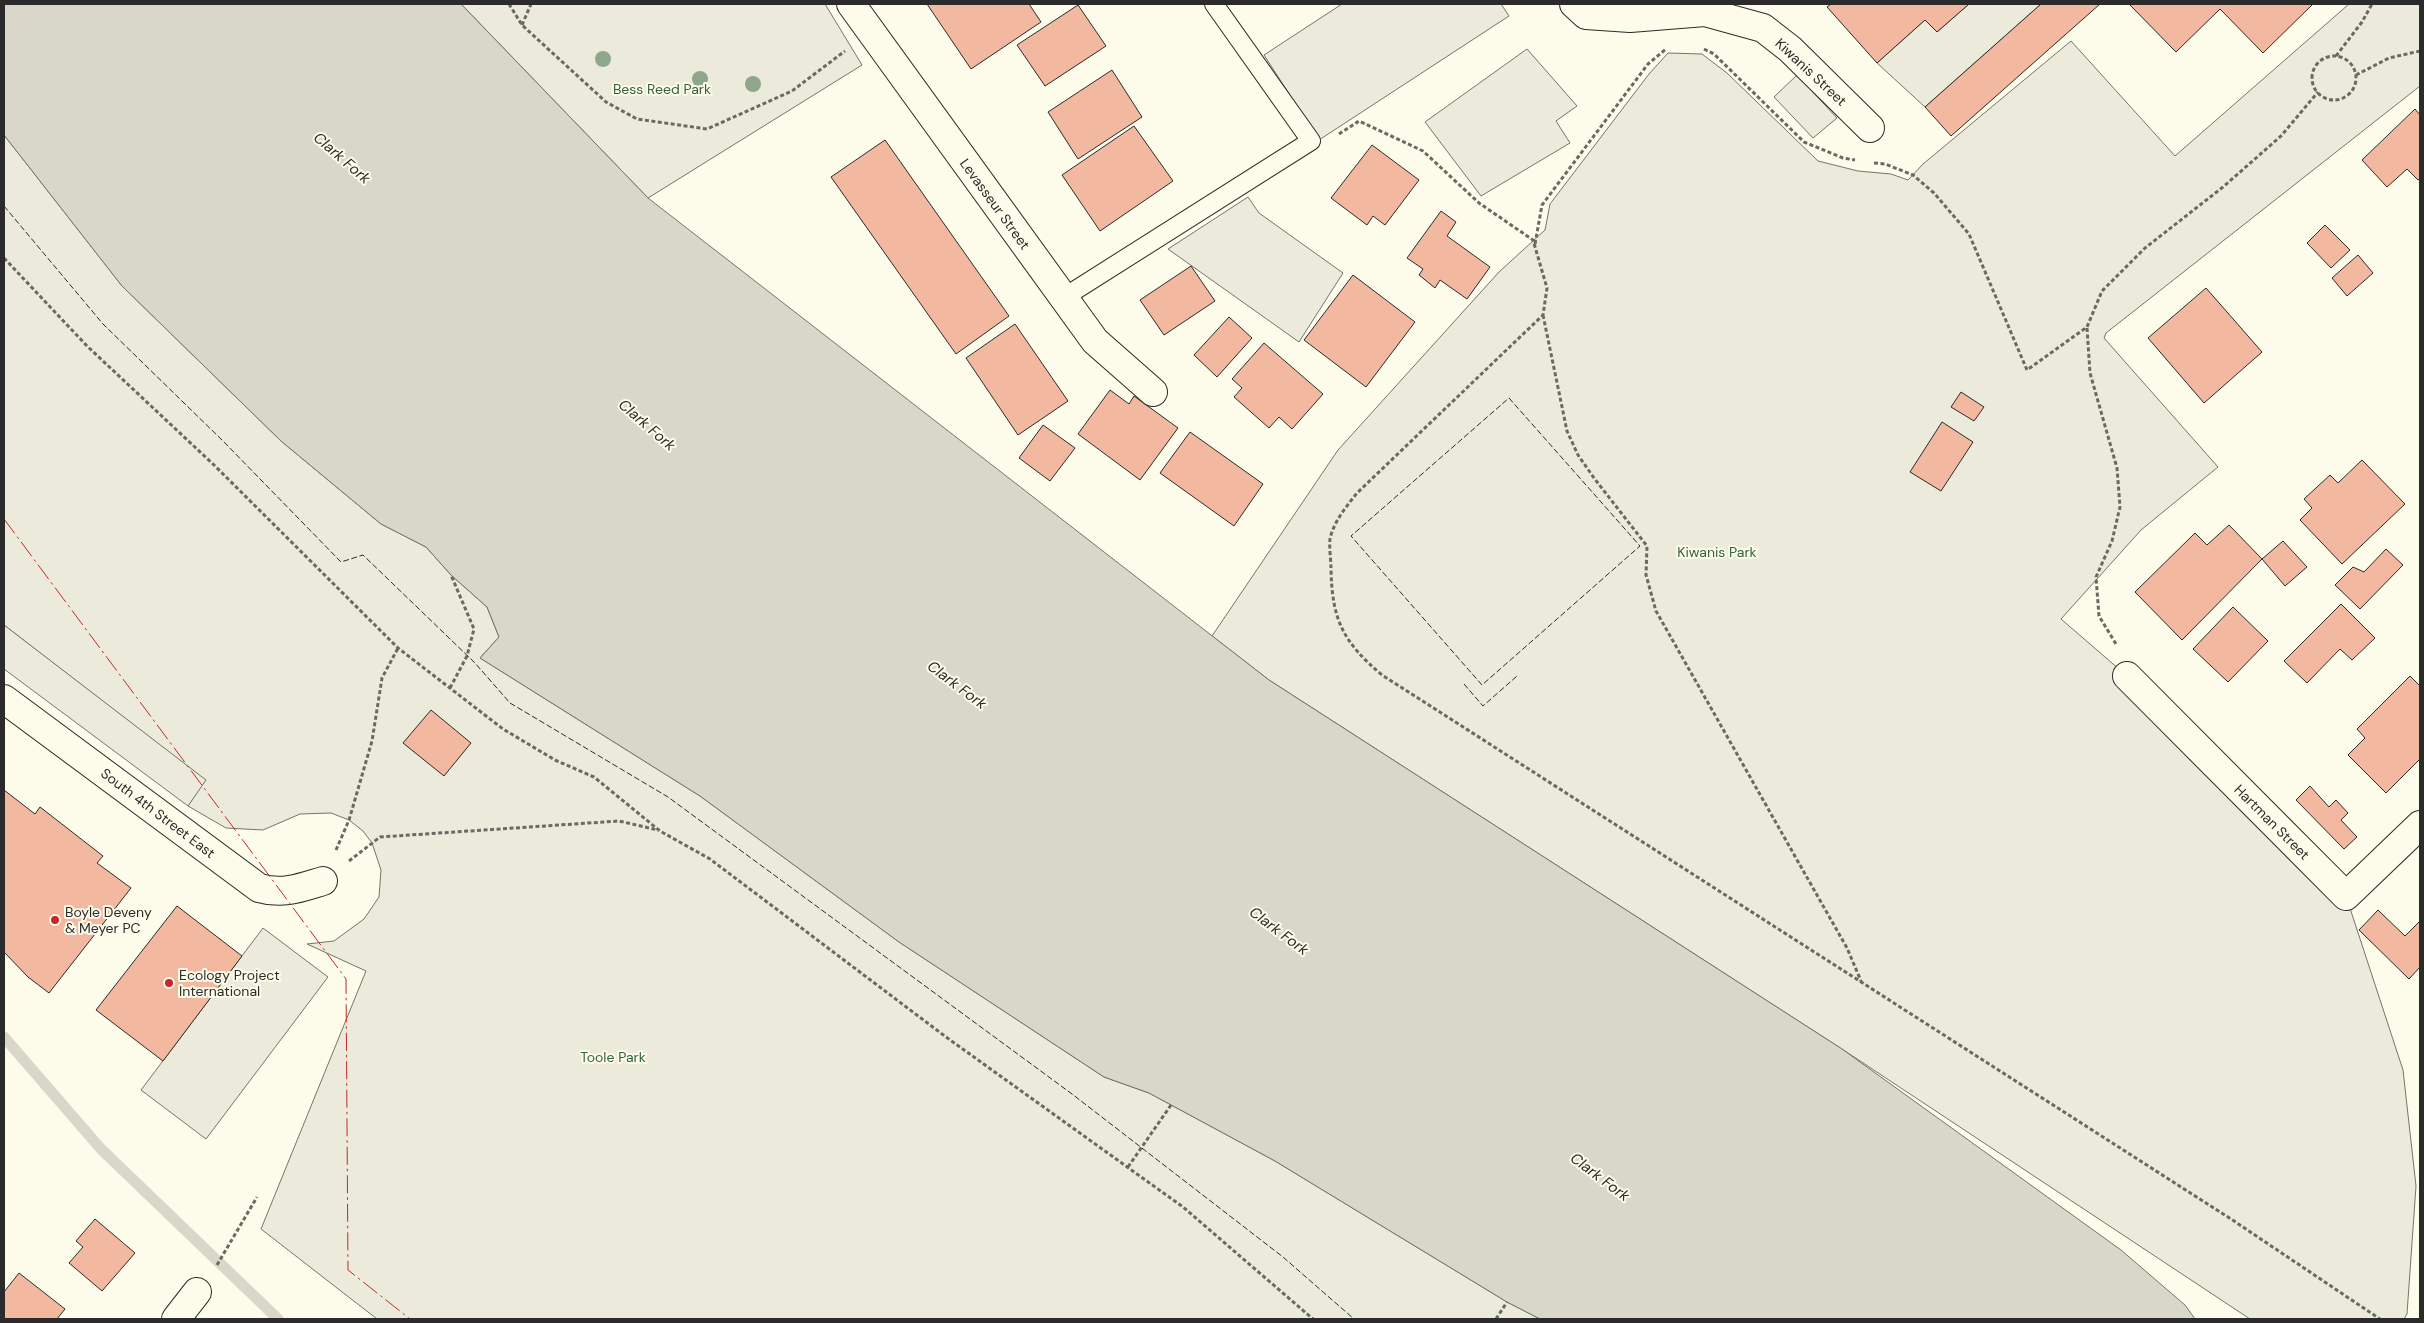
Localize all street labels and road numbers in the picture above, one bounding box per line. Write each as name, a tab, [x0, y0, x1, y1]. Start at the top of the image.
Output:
street label: Kiwanis Street	[1771, 34, 1851, 110]
street label: Levasseur Street	[956, 155, 1034, 253]
street label: South 4th Street East	[97, 764, 219, 862]
street label: Hartman Street	[2231, 781, 2313, 863]

